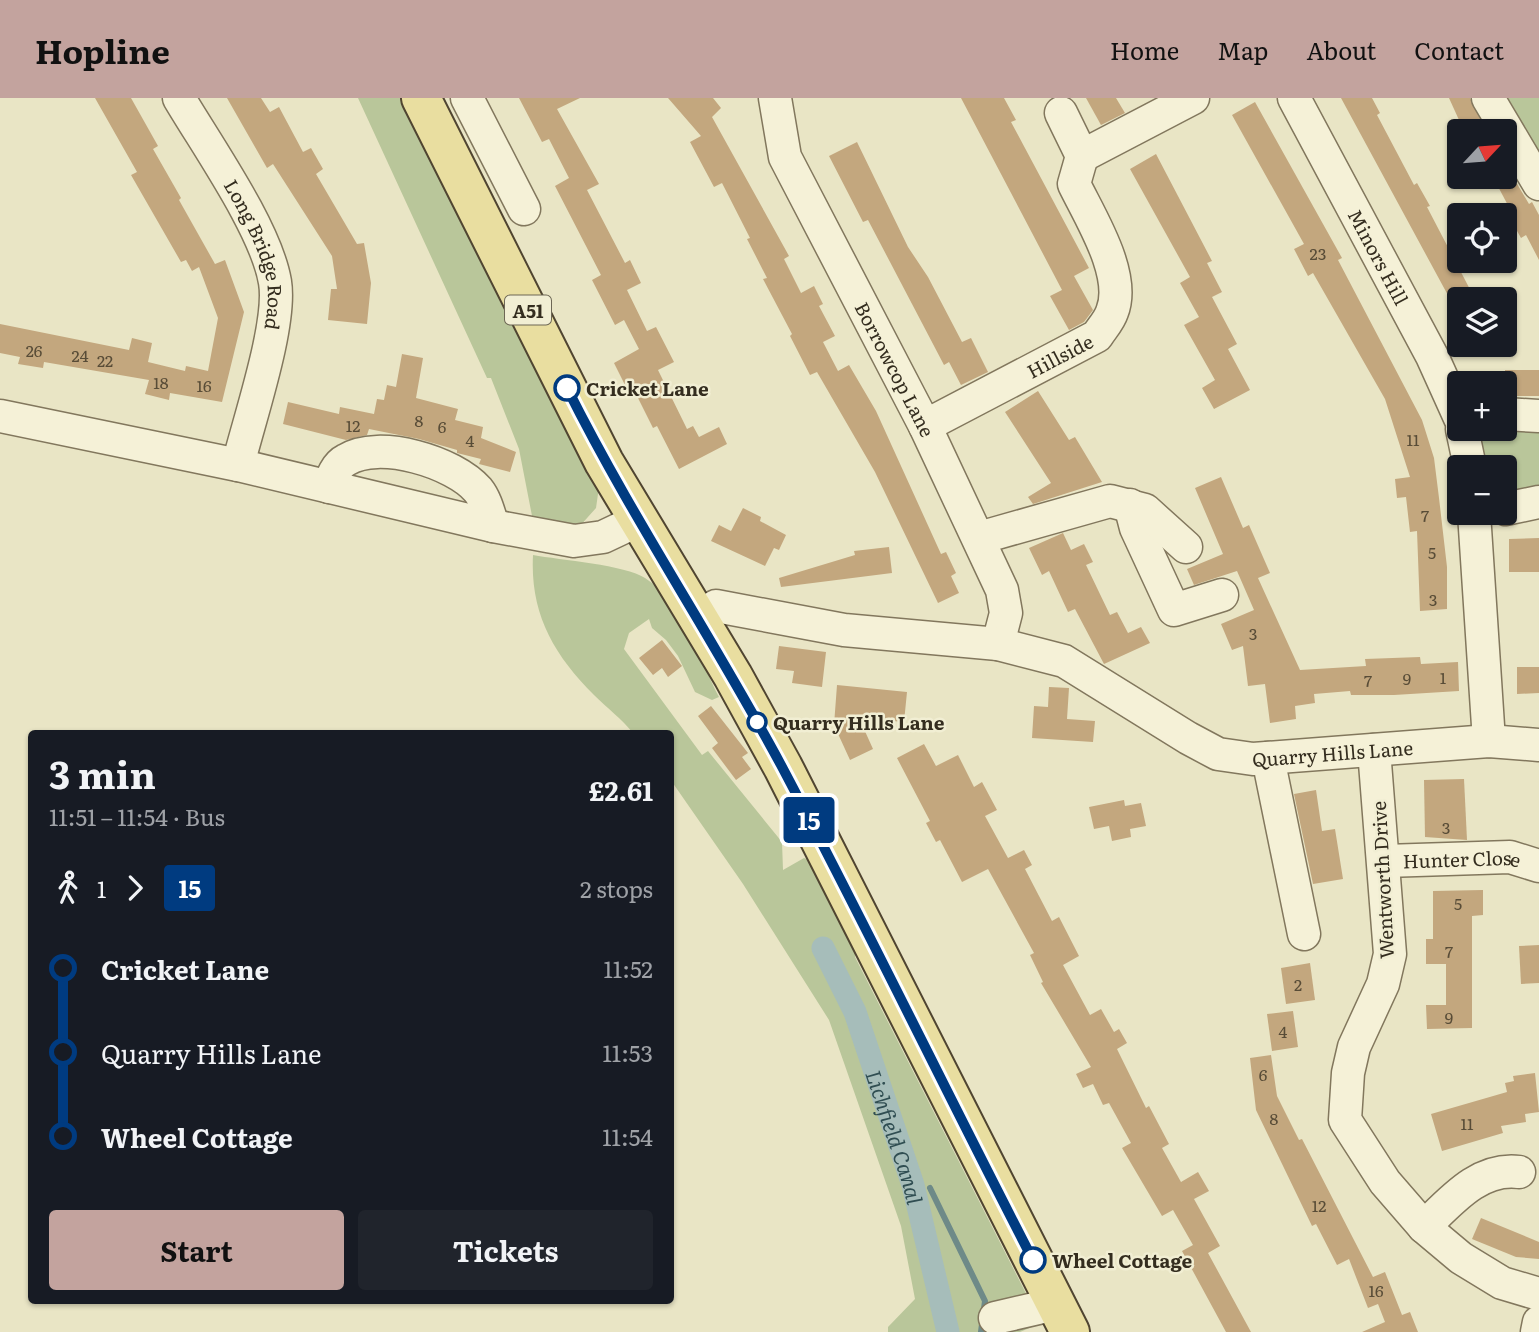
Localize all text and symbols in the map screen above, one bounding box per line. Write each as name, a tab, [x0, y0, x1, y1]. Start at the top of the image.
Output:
text: Hopline	[35, 25, 170, 74]
text: Home	[1110, 32, 1179, 67]
text: Map	[1217, 32, 1268, 67]
text: About	[1306, 32, 1376, 67]
text: Contact	[1414, 32, 1504, 67]
north arrow	[1447, 119, 1517, 189]
map controls	[1447, 119, 1517, 525]
street label: Long Bridge Road	[218, 174, 290, 332]
button: locate	[1447, 203, 1517, 273]
street label: Minors Hill	[1342, 204, 1416, 310]
house number: 23	[1310, 241, 1326, 265]
button: layers	[1447, 287, 1517, 357]
road number: A51	[505, 295, 551, 324]
street label: Borrowcop Lane	[849, 297, 942, 441]
street label: Hillside	[1022, 327, 1098, 384]
house number: 26	[26, 338, 43, 362]
house number: 24	[72, 343, 89, 367]
house number: 22	[97, 348, 113, 372]
house number: 18	[153, 370, 169, 394]
button: +	[1447, 371, 1517, 441]
house number: 16	[196, 373, 212, 397]
place label: Cricket Lane	[586, 374, 709, 402]
marker: Cricket Lane	[554, 375, 580, 401]
house number: 8	[415, 408, 424, 432]
house number: 12	[346, 413, 360, 437]
house number: 6	[438, 414, 447, 438]
house number: 11	[1406, 427, 1420, 451]
house number: 4	[466, 428, 475, 452]
button: −	[1447, 455, 1517, 525]
house number: 7	[1421, 503, 1429, 527]
house number: 5	[1428, 540, 1436, 564]
house number: 3	[1429, 587, 1437, 611]
house number: 3	[1249, 621, 1257, 645]
house number: 1	[1440, 665, 1447, 689]
house number: 9	[1403, 666, 1411, 690]
house number: 7	[1364, 668, 1372, 692]
place label: Quarry Hills Lane	[773, 708, 945, 736]
marker: Quarry Hills Lane	[747, 712, 767, 732]
street label: Quarry Hills Lane	[1251, 733, 1414, 773]
text: 3 min	[49, 744, 156, 801]
text: £2.61	[589, 770, 653, 809]
line badge: 15	[778, 797, 840, 843]
text: 11:51 – 11:54 · Bus	[49, 799, 225, 833]
street label: Wentworth Drive	[1364, 800, 1400, 960]
text: 15	[798, 802, 821, 837]
house number: 3	[1442, 815, 1450, 839]
street label: Hunter Close	[1402, 843, 1525, 874]
icon: walk	[49, 869, 87, 907]
icon: forward	[116, 869, 154, 907]
text: 15	[178, 870, 201, 905]
text: 1	[97, 871, 106, 905]
text: 2 stops	[580, 871, 653, 905]
house number: 5	[1454, 891, 1462, 915]
house number: 7	[1445, 939, 1453, 963]
text: Cricket Lane	[101, 949, 269, 988]
text: 11:52	[604, 951, 653, 985]
house number: 2	[1294, 972, 1302, 996]
house number: 9	[1445, 1005, 1453, 1029]
house number: 4	[1279, 1019, 1288, 1043]
text: Quarry Hills Lane	[101, 1033, 321, 1072]
text: 11:53	[602, 1035, 653, 1069]
house number: 6	[1259, 1062, 1268, 1086]
water label: Lichfield Canal	[860, 1065, 932, 1207]
house number: 8	[1270, 1106, 1279, 1130]
house number: 11	[1460, 1111, 1474, 1135]
text: Wheel Cottage	[101, 1117, 293, 1156]
text: 11:54	[602, 1119, 653, 1153]
house number: 12	[1312, 1193, 1326, 1217]
button: Start	[49, 1210, 344, 1290]
button: Tickets	[358, 1210, 653, 1290]
place label: Wheel Cottage	[1052, 1246, 1192, 1274]
marker: Wheel Cottage	[1020, 1247, 1046, 1273]
house number: 16	[1368, 1278, 1384, 1302]

